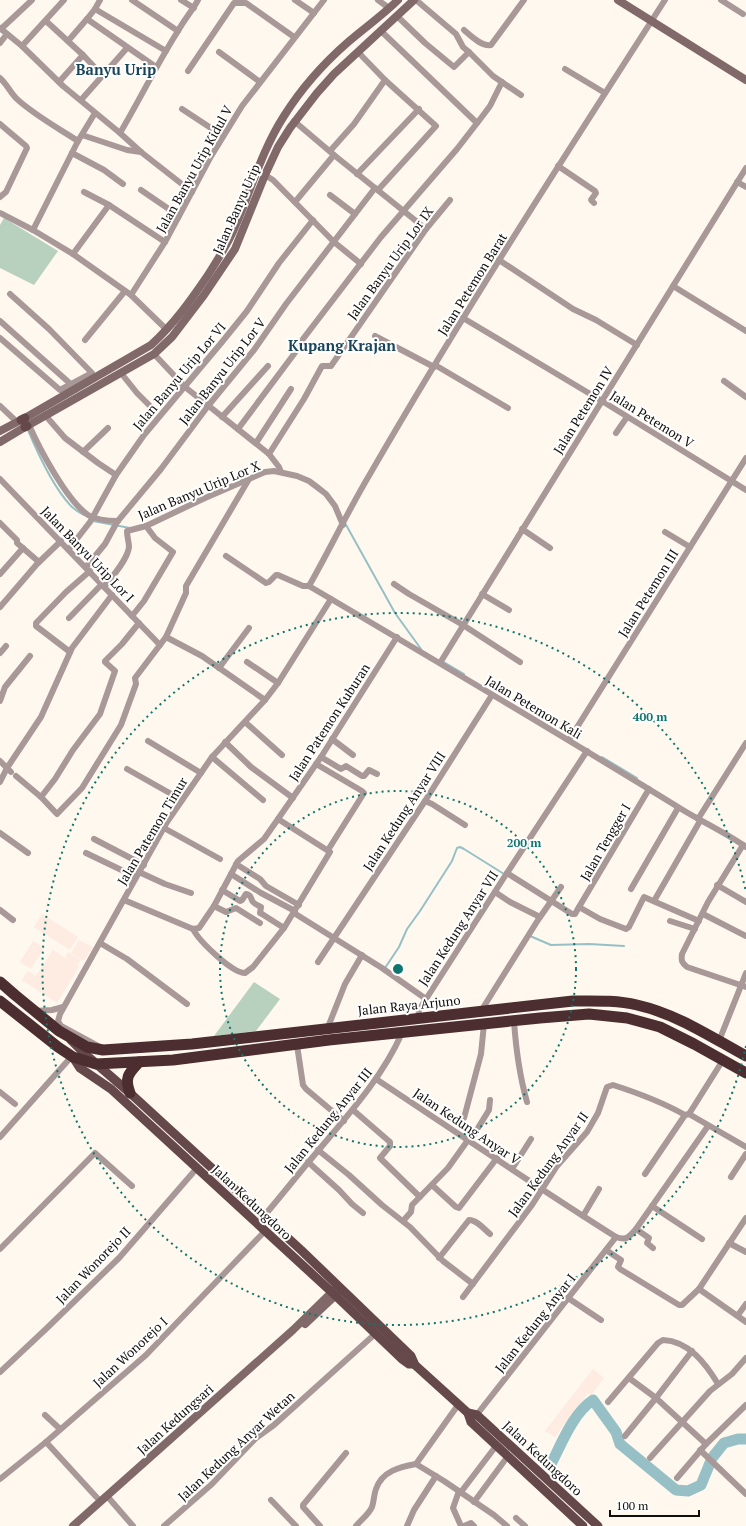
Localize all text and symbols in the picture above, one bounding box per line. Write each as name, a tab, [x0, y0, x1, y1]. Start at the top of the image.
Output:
district label: Banyu Urip	[76, 59, 156, 79]
street label: Jalan Banyu Urip Kidul V	[153, 103, 235, 235]
street label: Jalan Banyu Urip	[209, 162, 263, 256]
street label: Jalan Banyu Urip Lor IX	[343, 203, 437, 323]
street label: Jalan Petemon Barat	[433, 229, 511, 339]
street label: Jalan Banyu Urip Lor V	[175, 314, 269, 428]
street label: Jalan Banyu Urip Lor VI	[129, 318, 229, 434]
district label: Kupang Krajan	[288, 335, 396, 355]
street label: Jalan Petemon IV	[549, 363, 617, 457]
street label: Jalan Petemon V	[607, 386, 697, 452]
street label: Jalan Banyu Urip Lor X	[135, 456, 263, 524]
street label: Jalan Banyu Urip Lor I	[37, 502, 139, 606]
street label: Jalan Petemon III	[614, 546, 682, 640]
street label: Jalan Patemon Kuburan	[284, 659, 374, 784]
street label: Jalan Petemon Kali	[482, 671, 586, 743]
text: 400 m	[633, 709, 667, 724]
street label: Jalan Kedung Anyar VIII	[359, 748, 449, 874]
street label: Jalan Patemon Timur	[113, 774, 191, 888]
street label: Jalan Tengger I	[576, 800, 634, 884]
text: 200 m	[507, 835, 541, 850]
street label: Jalan Kedung Anyar VII	[414, 867, 502, 989]
centre of rings	[391, 962, 405, 976]
street label: Jalan Raya Arjuno	[357, 991, 461, 1019]
street label: Jalan Kedung Anyar III	[280, 1064, 376, 1176]
street label: Jalan Kedung Anyar V	[410, 1084, 524, 1169]
street label: Jalan Kedung Anyar II	[504, 1108, 592, 1220]
street label: Jalan Kedungdoro	[208, 1160, 296, 1244]
street label: Jalan Wonorejo II	[52, 1223, 134, 1307]
street label: Jalan Kedung Anyar I	[491, 1270, 579, 1376]
street label: Jalan Wonorejo I	[89, 1313, 171, 1391]
street label: Jalan Kedungsari	[133, 1380, 217, 1458]
street label: Jalan Kedung Anyar Wetan	[174, 1387, 299, 1505]
street label: Jalan Kedungdoro	[499, 1416, 587, 1500]
scale bar	[610, 1492, 699, 1518]
text: 100 m	[616, 1498, 649, 1513]

